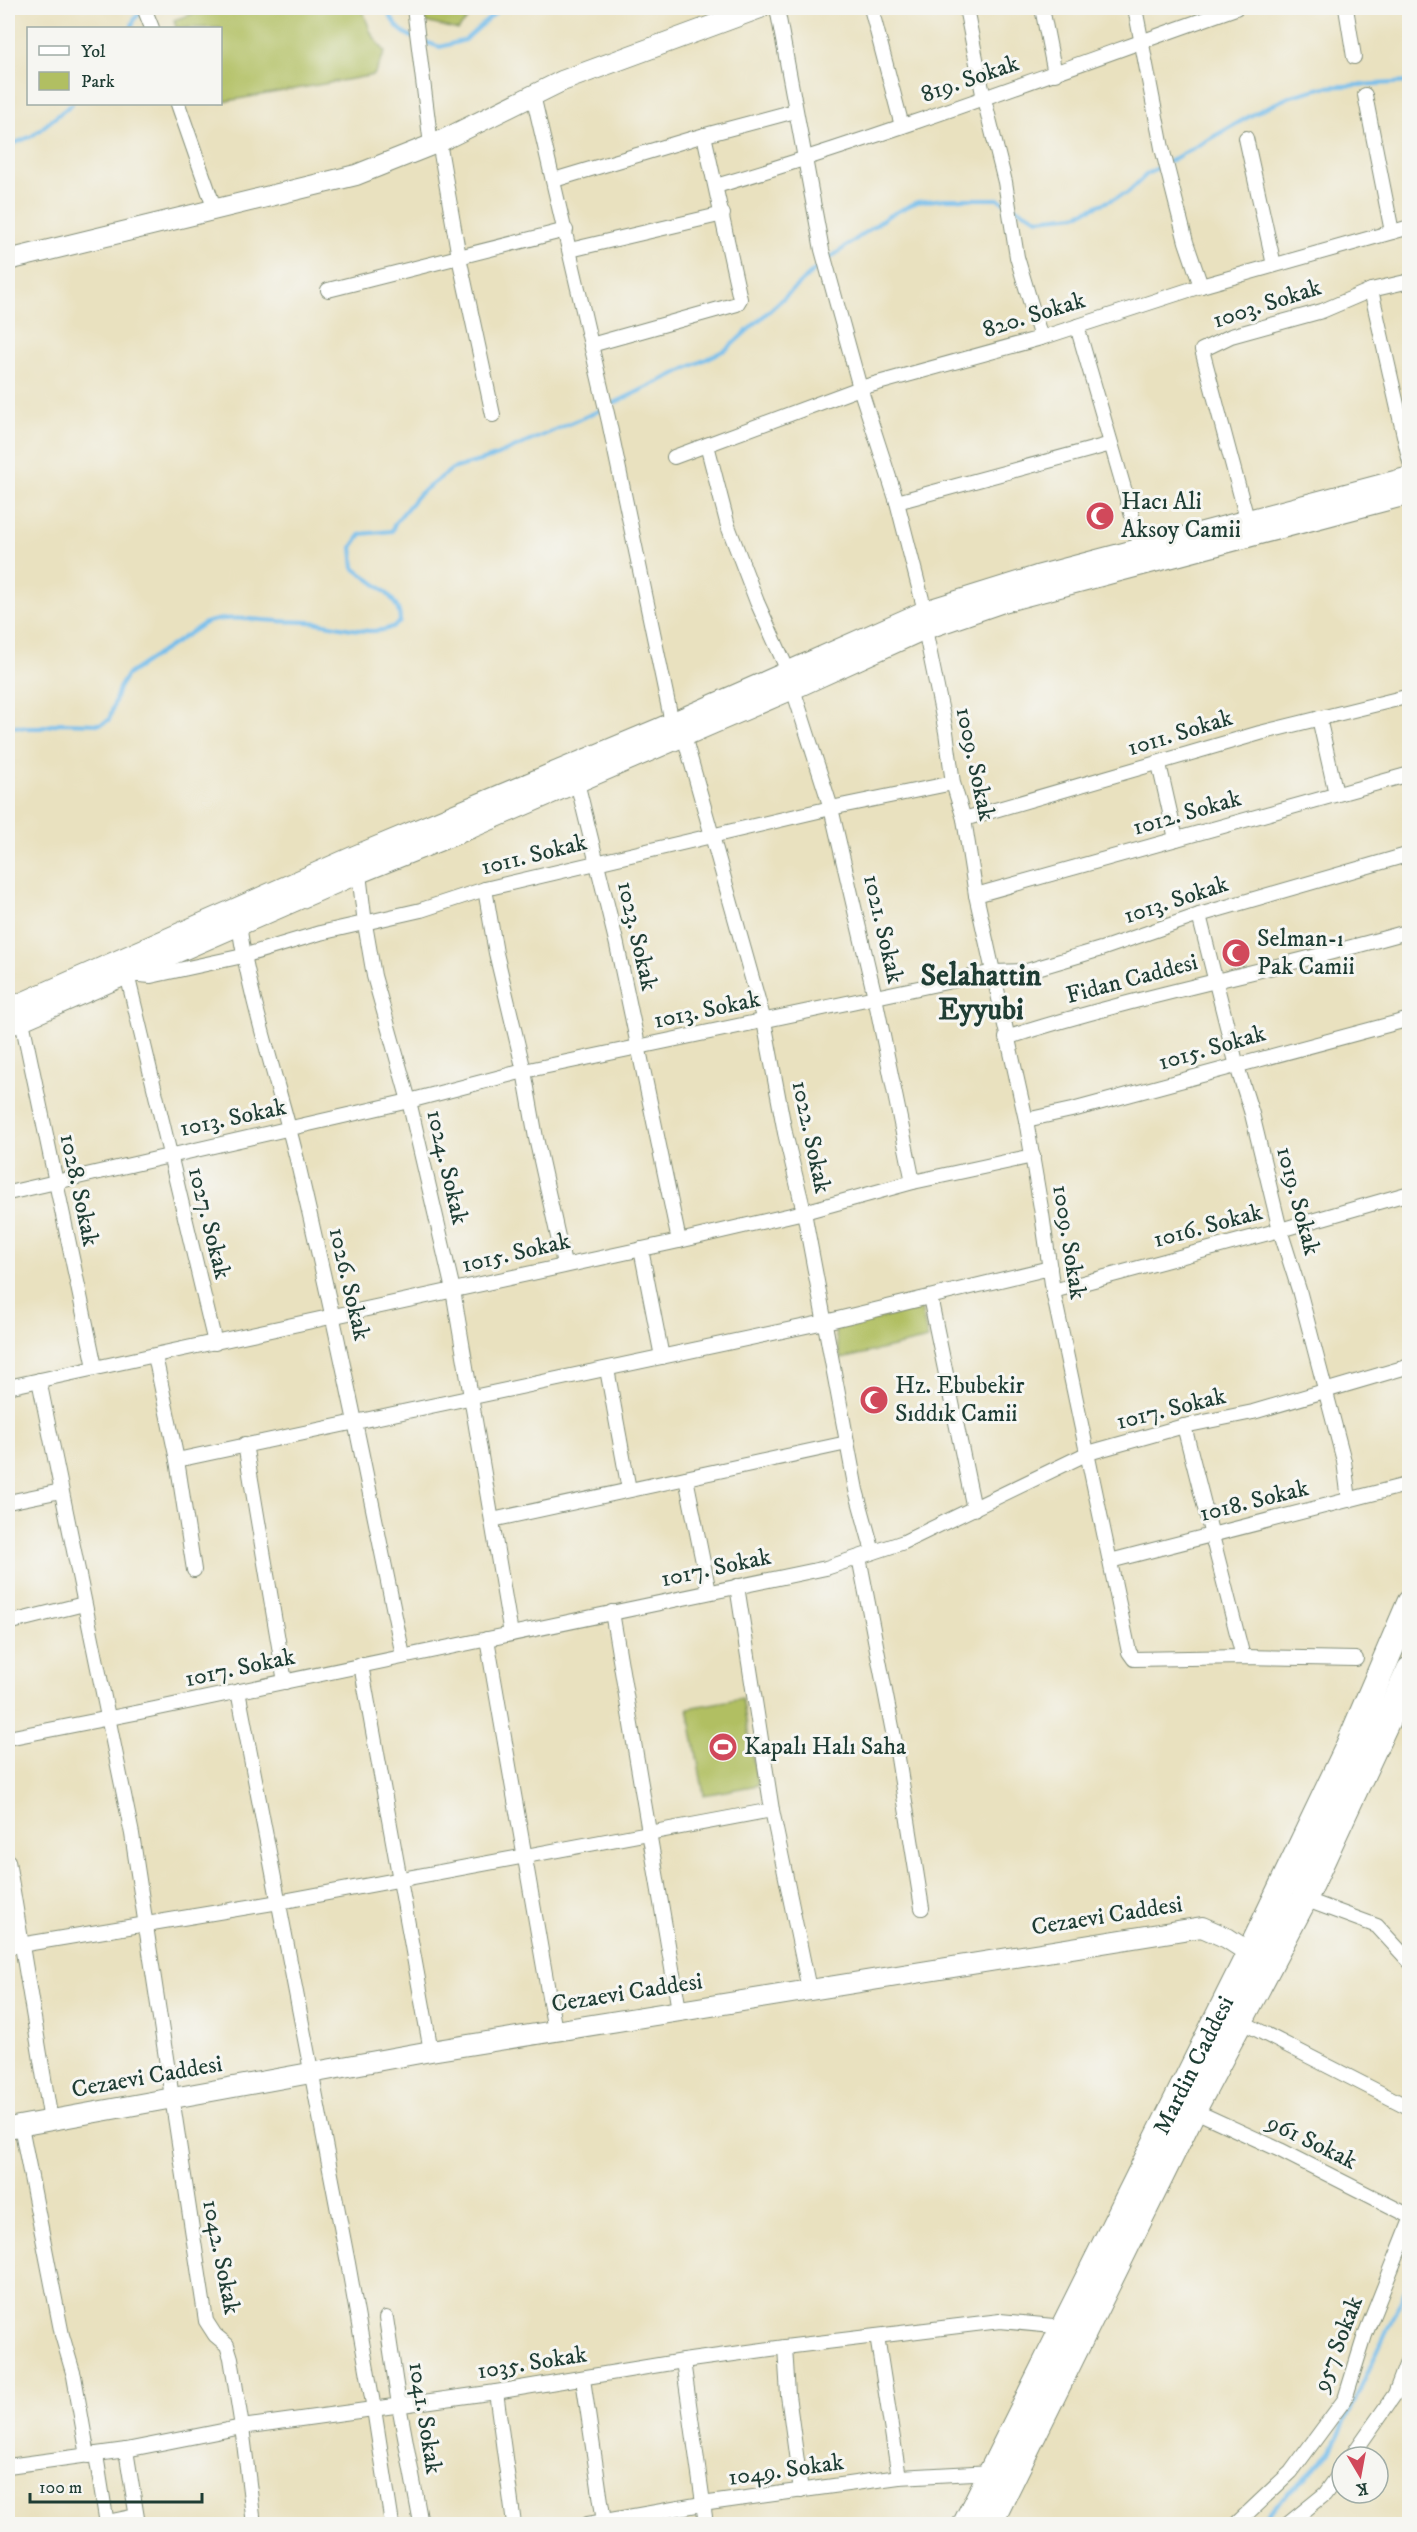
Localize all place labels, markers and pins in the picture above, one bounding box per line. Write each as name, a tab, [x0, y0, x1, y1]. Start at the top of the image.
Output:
place label: Hacı Ali Aksoy Camii	[1121, 487, 1241, 545]
mosque icon: Hacı Ali Aksoy Camii	[1084, 500, 1116, 532]
place label: Selman-ı Pak Camii	[1257, 924, 1355, 982]
mosque icon: Selman-ı Pak Camii	[1220, 937, 1252, 969]
place label: Hz. Ebubekir Sıddık Camii	[895, 1371, 1024, 1429]
mosque icon: Hz. Ebubekir Sıddık Camii	[858, 1384, 890, 1416]
sports icon: Kapalı Halı Saha	[707, 1731, 739, 1763]
place label: Kapalı Halı Saha	[744, 1732, 907, 1762]

